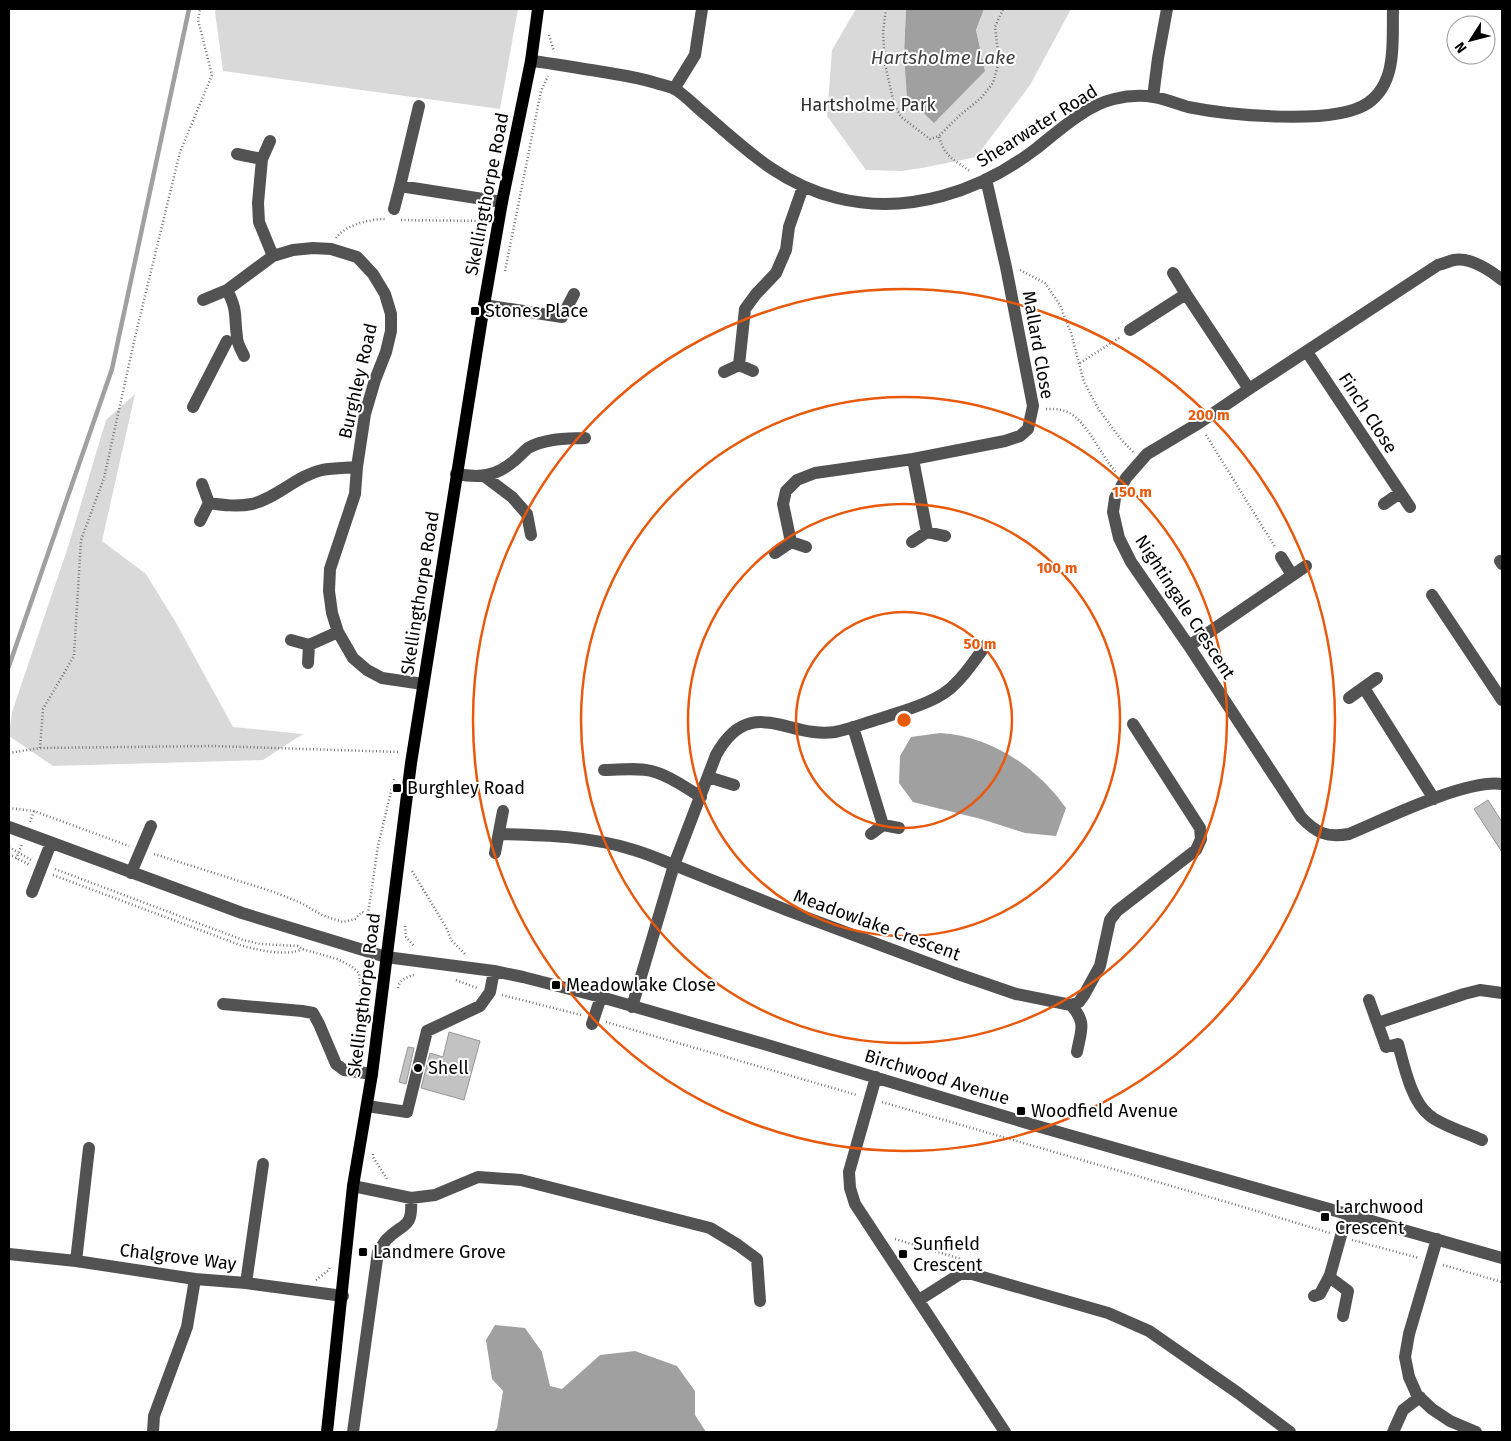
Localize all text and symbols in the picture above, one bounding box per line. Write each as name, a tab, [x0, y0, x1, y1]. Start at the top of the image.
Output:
north arrow	[1446, 15, 1496, 65]
text: N	[1451, 39, 1470, 56]
water label: Hartsholme Lake	[871, 46, 1015, 69]
street label: Shearwater Road	[972, 80, 1102, 172]
park label: Hartsholme Park	[800, 94, 937, 116]
street label: Skellingthorpe Road	[460, 111, 514, 277]
street label: Mallard Close	[1018, 289, 1058, 401]
place label: Stones Place	[485, 300, 588, 322]
marker: Stones Place	[469, 305, 481, 317]
street label: Burghley Road	[334, 321, 382, 441]
street label: Finch Close	[1334, 369, 1402, 457]
text: 200 m	[1188, 406, 1230, 424]
text: 150 m	[1112, 483, 1152, 501]
street label: Skellingthorpe Road	[396, 510, 444, 676]
street label: Nightingale Crescent	[1130, 531, 1240, 684]
text: 100 m	[1037, 559, 1077, 577]
text: 50 m	[963, 635, 997, 653]
centre of rings	[895, 711, 913, 729]
place label: Burghley Road	[407, 777, 525, 799]
marker: Burghley Road	[391, 782, 403, 794]
street label: Meadowlake Crescent	[791, 885, 964, 966]
street label: Skellingthorpe Road	[343, 912, 385, 1078]
place label: Meadowlake Close	[566, 974, 716, 996]
marker: Meadowlake Close	[550, 979, 562, 991]
street label: Birchwood Avenue	[862, 1044, 1012, 1110]
place label: Shell	[428, 1057, 469, 1079]
marker: Shell	[412, 1062, 424, 1074]
place label: Woodfield Avenue	[1031, 1100, 1178, 1122]
marker: Woodfield Avenue	[1015, 1105, 1027, 1117]
place label: Larchwood Crescent	[1335, 1196, 1424, 1239]
marker: Larchwood Crescent	[1319, 1211, 1331, 1223]
place label: Sunfield Crescent	[913, 1233, 983, 1276]
street label: Chalgrove Way	[118, 1239, 238, 1275]
place label: Landmere Grove	[373, 1241, 506, 1263]
marker: Landmere Grove	[357, 1246, 369, 1258]
marker: Sunfield Crescent	[897, 1248, 909, 1260]

